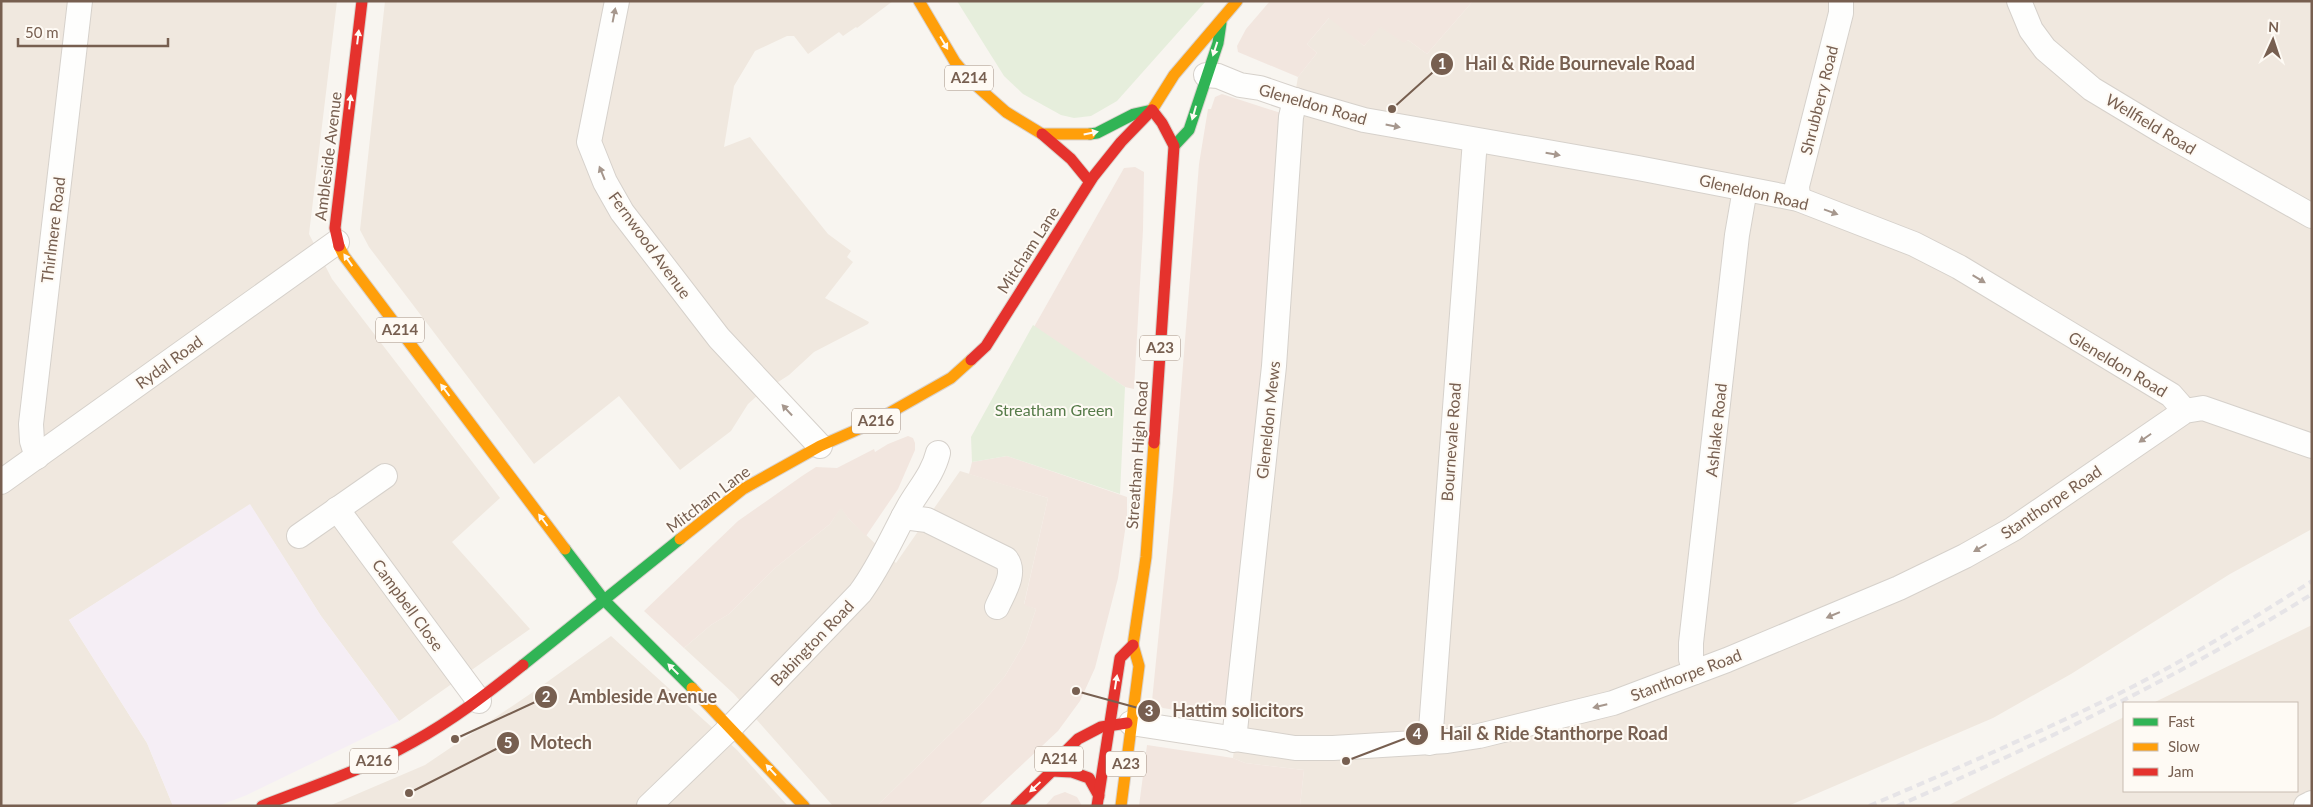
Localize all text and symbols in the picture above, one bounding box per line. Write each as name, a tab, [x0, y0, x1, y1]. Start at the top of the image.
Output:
one-way arrow	[611, 7, 619, 23]
scale bar	[18, 15, 168, 47]
north arrow	[2248, 15, 2298, 65]
text: N	[2268, 18, 2280, 35]
text: 50 m	[25, 23, 59, 41]
one-way arrow	[354, 29, 362, 45]
one-way arrow	[939, 36, 948, 49]
one-way arrow	[1211, 41, 1219, 56]
street label: Shrubbery Road	[1796, 43, 1841, 156]
callout: Hail & Ride Bournevale Road	[1430, 48, 1704, 81]
text: Hail & Ride Bournevale Road	[1465, 52, 1695, 74]
text: 1	[1438, 54, 1446, 72]
road number: A214	[945, 66, 993, 90]
street label: Gleneldon Road	[1257, 79, 1369, 128]
street label: Wellfield Road	[2103, 89, 2200, 158]
street label: Ambleside Avenue	[310, 90, 345, 222]
one-way arrow	[346, 93, 354, 109]
one-way arrow	[1189, 105, 1197, 120]
one-way arrow	[1385, 122, 1401, 130]
one-way arrow	[1083, 129, 1098, 137]
one-way arrow	[1545, 150, 1561, 158]
one-way arrow	[597, 165, 605, 180]
street label: Gleneldon Road	[1698, 170, 1811, 213]
street label: Thirlmere Road	[37, 176, 68, 284]
street label: Fernwood Avenue	[605, 188, 696, 302]
street label: Mitcham Lane	[992, 203, 1063, 297]
one-way arrow	[1824, 208, 1839, 216]
one-way arrow	[343, 253, 352, 267]
one-way arrow	[1972, 274, 1985, 283]
road number: A214	[376, 318, 424, 342]
street label: Gleneldon Road	[2066, 327, 2171, 400]
street label: Rydal Road	[132, 331, 206, 392]
road number: A23	[1140, 336, 1180, 360]
street label: Gleneldon Mews	[1252, 360, 1283, 480]
street label: Streatham High Road	[1122, 380, 1151, 530]
street label: Bournevale Road	[1437, 382, 1464, 502]
street label: Ashlake Road	[1701, 382, 1730, 478]
one-way arrow	[440, 383, 450, 397]
park label: Streatham Green	[995, 400, 1113, 419]
one-way arrow	[781, 405, 793, 417]
road number: A216	[852, 408, 900, 434]
one-way arrow	[2138, 433, 2151, 443]
street label: Mitcham Lane	[662, 461, 753, 536]
street label: Stanthorpe Road	[1997, 461, 2105, 542]
one-way arrow	[538, 513, 548, 527]
one-way arrow	[1974, 543, 1987, 552]
street label: Campbell Close	[369, 555, 448, 654]
street label: Babington Road	[766, 596, 857, 689]
one-way arrow	[1826, 612, 1840, 620]
street label: Stanthorpe Road	[1628, 645, 1744, 704]
one-way arrow	[667, 663, 679, 675]
one-way arrow	[1112, 673, 1120, 689]
callout: Ambleside Avenue	[533, 680, 727, 713]
text: Ambleside Avenue	[568, 685, 718, 707]
text: 2	[542, 687, 551, 705]
callout: Hattim solicitors	[1137, 694, 1313, 727]
text: Hattim solicitors	[1172, 699, 1304, 721]
text: 3	[1145, 701, 1153, 719]
legend	[2123, 702, 2298, 792]
one-way arrow	[1593, 703, 1608, 711]
text: Fast	[2168, 712, 2195, 730]
callout: Hail & Ride Stanthorpe Road	[1405, 717, 1678, 750]
text: Hail & Ride Stanthorpe Road	[1440, 722, 1668, 744]
text: 4	[1413, 724, 1422, 742]
callout: Motech	[495, 726, 602, 759]
text: Motech	[530, 731, 592, 753]
text: 5	[504, 733, 512, 751]
text: Slow	[2168, 737, 2200, 755]
road number: A214	[1035, 746, 1083, 772]
road number: A216	[350, 748, 398, 774]
road number: A23	[1106, 752, 1146, 776]
text: Jam	[2168, 762, 2194, 780]
one-way arrow	[765, 764, 777, 776]
one-way arrow	[1030, 781, 1042, 793]

